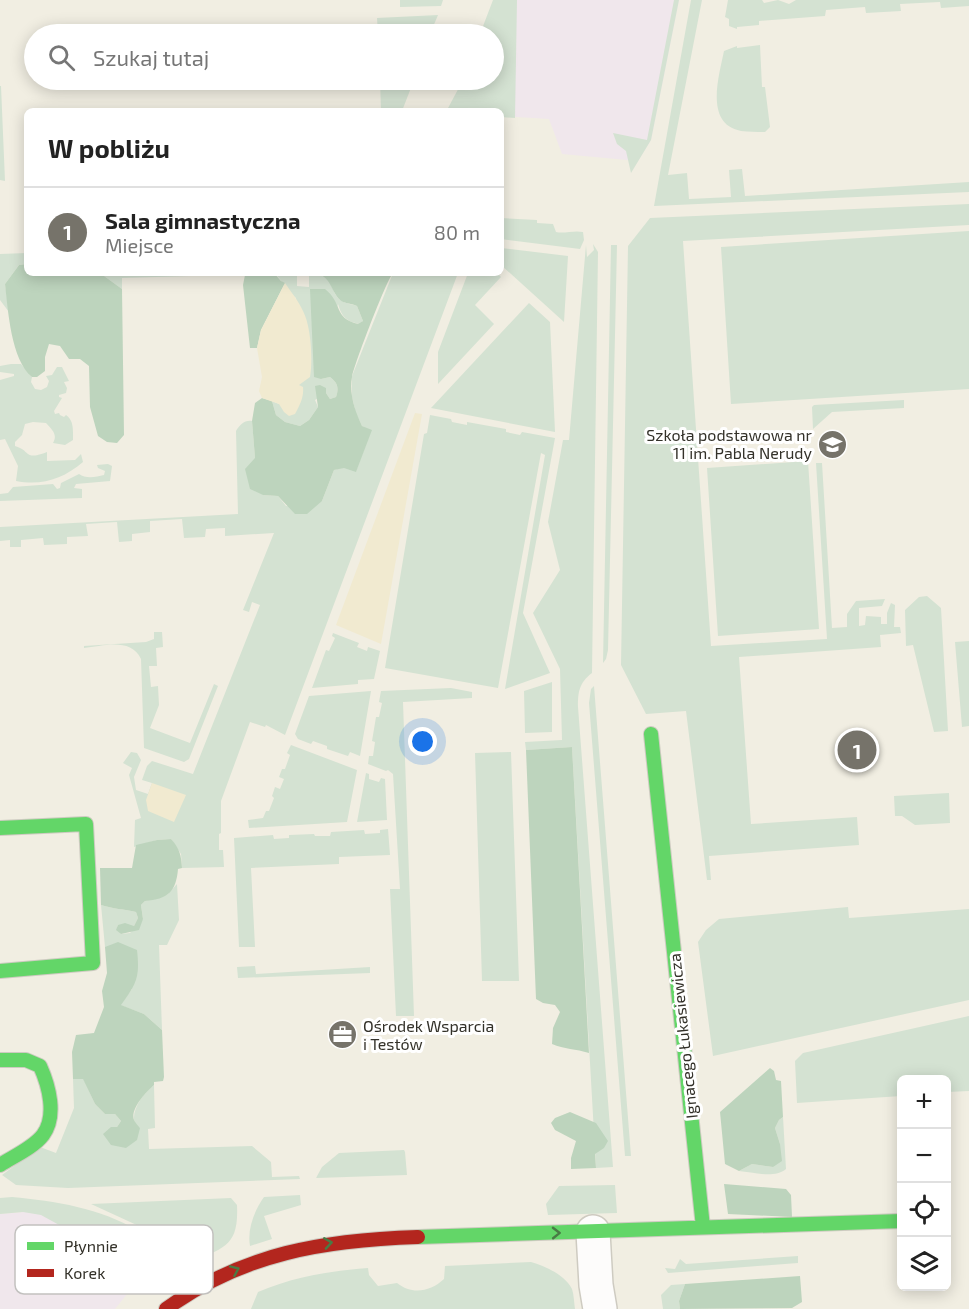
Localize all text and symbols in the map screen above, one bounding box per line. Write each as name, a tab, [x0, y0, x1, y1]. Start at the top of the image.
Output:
search box	[24, 24, 504, 90]
icon: search	[45, 41, 78, 74]
text: Szukaj tutaj	[93, 44, 209, 70]
text: W pobliżu	[48, 132, 170, 163]
text: Sala gimnastyczna	[105, 207, 300, 233]
text: 1	[63, 220, 72, 244]
text: 80 m	[434, 220, 480, 244]
text: Miejsce	[105, 233, 174, 257]
place label: Szkoła podstawowa nr 11 im. Pabla Nerudy	[646, 425, 813, 462]
school or university icon: Szkoła podstawowa nr 11 im. Pabla Nerudy	[817, 428, 849, 460]
your location	[408, 727, 437, 756]
pin: 1	[838, 728, 876, 772]
street label: Ignacego Łukasiewicza	[664, 953, 701, 1120]
place label: Ośrodek Wsparcia i Testów	[363, 1016, 494, 1053]
office icon: Ośrodek Wsparcia i Testów	[326, 1019, 358, 1051]
map controls	[897, 1075, 951, 1291]
button: +	[897, 1075, 951, 1129]
button: −	[897, 1129, 951, 1183]
button: locate	[897, 1183, 951, 1237]
legend	[15, 1225, 213, 1294]
one-way arrow	[551, 1227, 560, 1240]
text: Płynnie	[64, 1236, 118, 1255]
one-way arrow	[322, 1237, 332, 1250]
button: layers	[897, 1237, 951, 1291]
text: Korek	[64, 1263, 105, 1282]
one-way arrow	[228, 1265, 239, 1277]

